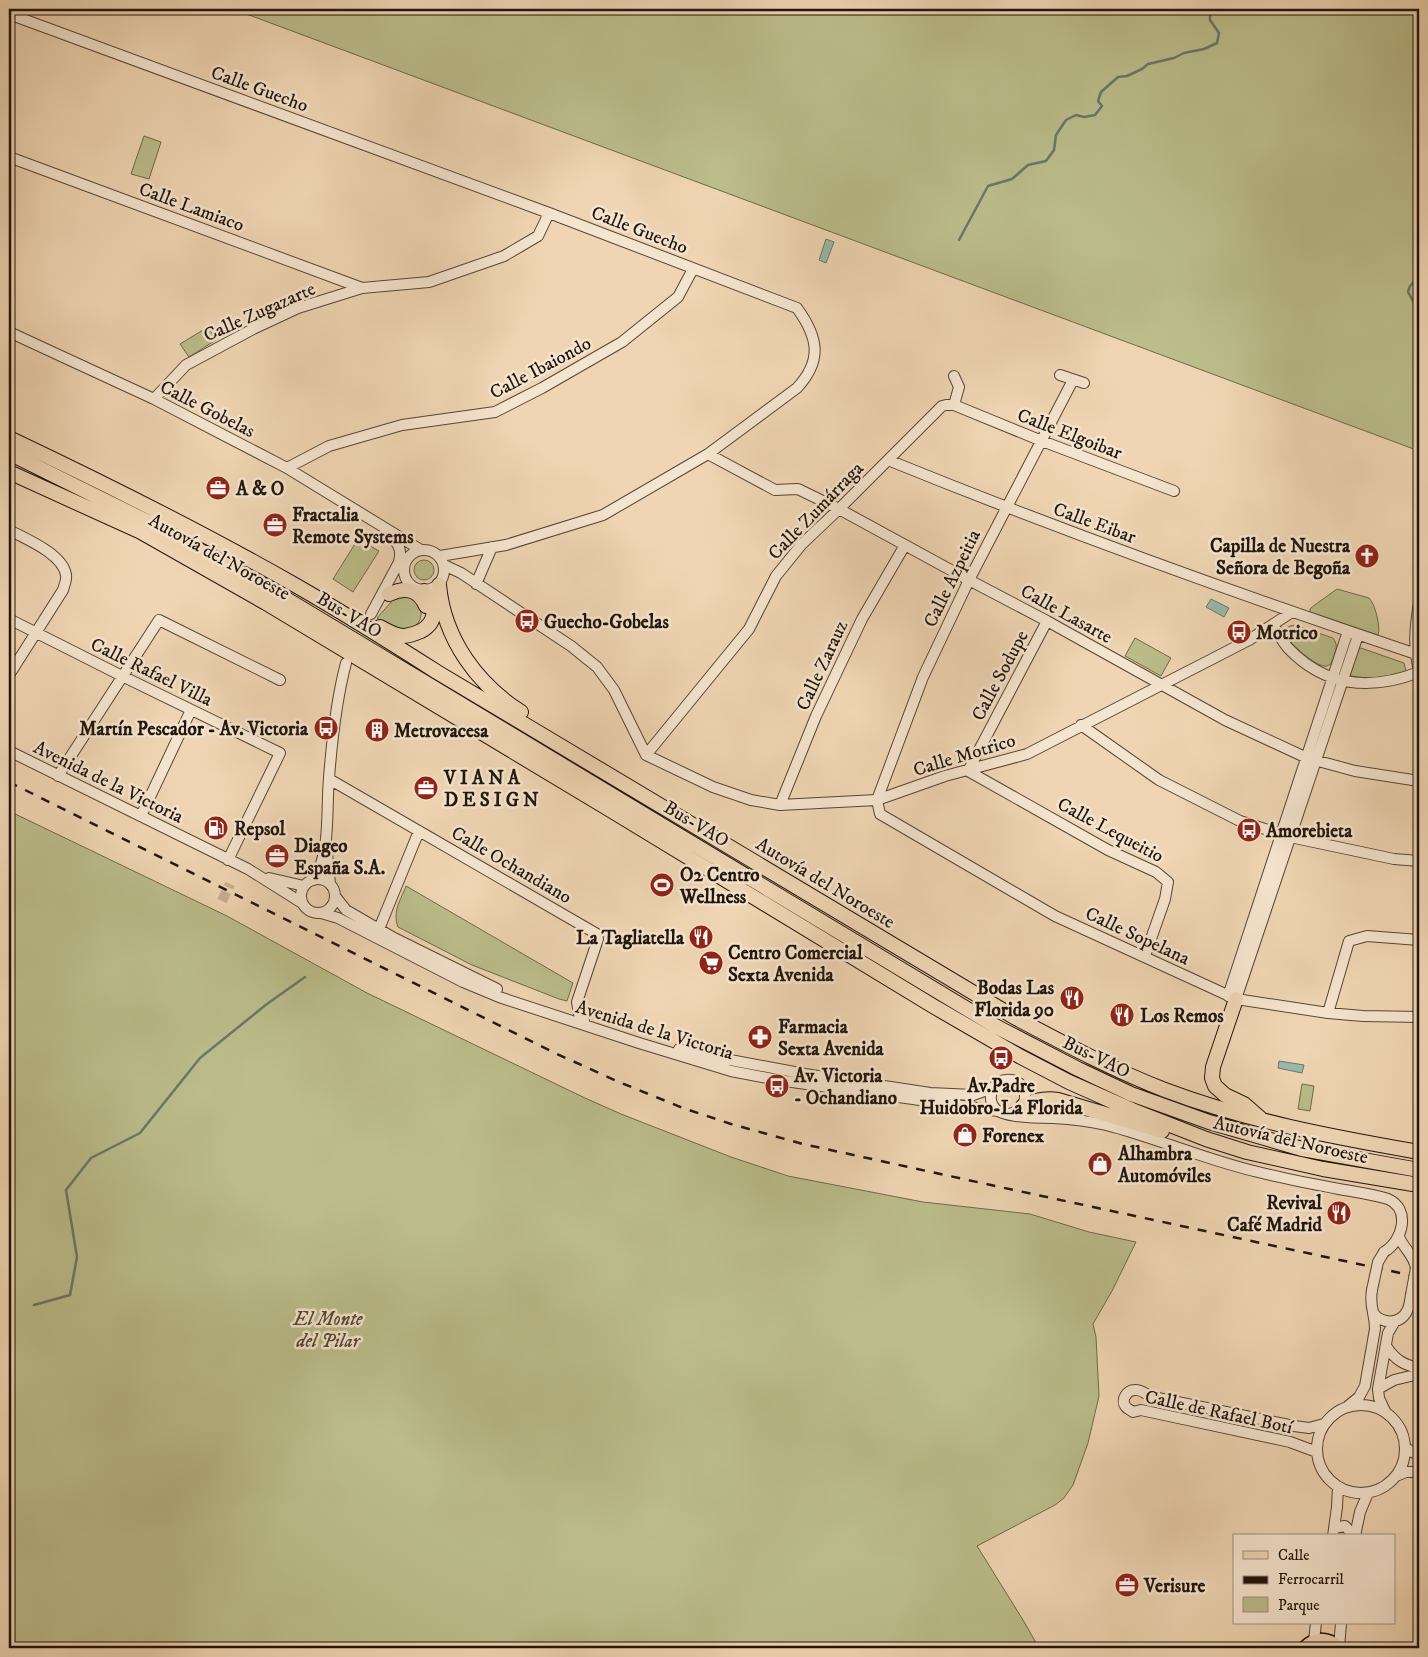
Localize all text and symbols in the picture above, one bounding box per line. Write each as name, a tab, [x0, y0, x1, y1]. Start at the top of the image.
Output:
street label: Calle Guecho	[208, 61, 311, 118]
street label: Calle Lamiaco	[136, 178, 247, 237]
street label: Calle Guecho	[588, 201, 691, 259]
street label: Calle Zugazarte	[200, 277, 319, 347]
street label: Calle Ibaiondo	[486, 332, 595, 405]
street label: Calle Gobelas	[156, 376, 259, 443]
street label: Calle Elgoibar	[1014, 404, 1125, 465]
street label: Calle Zumárraga	[764, 457, 869, 565]
office icon: A & O	[205, 475, 231, 501]
place label: A & O	[235, 478, 284, 501]
street label: Calle Eibar	[1050, 498, 1139, 549]
place label: Fractalia Remote Systems	[292, 504, 414, 549]
street label: Autovía del Noroeste	[145, 509, 294, 606]
office icon: Fractalia Remote Systems	[262, 512, 288, 538]
street label: Calle Azpeitia	[919, 526, 986, 631]
place label: Capilla de Nuestra Señora de Begoña	[1210, 535, 1351, 580]
church icon: Capilla de Nuestra Señora de Begoña	[1354, 543, 1380, 569]
street label: Calle Lasarte	[1016, 580, 1116, 649]
street label: Bus-VAO	[312, 587, 386, 644]
bus stop icon: Guecho-Gobelas	[514, 608, 540, 634]
place label: Guecho-Gobelas	[544, 611, 669, 634]
street label: Calle Zarauz	[791, 617, 853, 714]
bus stop icon: Motrico	[1226, 619, 1252, 645]
place label: Motrico	[1256, 622, 1318, 645]
street label: Calle Sodupe	[967, 626, 1034, 725]
street label: Calle Rafael Villa	[87, 633, 216, 712]
bus stop icon: Martín Pescador - Av. Victoria	[313, 715, 339, 741]
building icon: Metrovacesa	[364, 717, 390, 743]
place label: Martín Pescador - Av. Victoria	[79, 718, 309, 741]
place label: Metrovacesa	[394, 720, 489, 743]
street label: Calle Motrico	[910, 729, 1018, 782]
street label: Avenida de la Victoria	[30, 736, 187, 829]
place label: V I A N A D E S I G N	[443, 767, 539, 812]
office icon: V I A N A D E S I G N	[413, 775, 439, 801]
street label: Calle Lequeitio	[1053, 793, 1167, 869]
street label: Bus-VAO	[659, 796, 733, 853]
fuel station icon: Repsol	[203, 815, 229, 841]
bus stop icon: Amorebieta	[1236, 817, 1262, 843]
place label: Repsol	[234, 818, 285, 841]
place label: Amorebieta	[1265, 820, 1353, 843]
street label: Calle Ochandiano	[447, 822, 576, 909]
street label: Autovía del Noroeste	[752, 833, 899, 934]
place label: Diageo España S.A.	[294, 835, 386, 880]
office icon: Diageo España S.A.	[264, 843, 290, 869]
place label: O2 Centro Wellness	[679, 864, 760, 909]
sports icon: O2 Centro Wellness	[649, 872, 675, 898]
street label: Calle Sopelana	[1082, 902, 1193, 971]
restaurant icon: La Tagliatella	[688, 924, 714, 950]
place label: La Tagliatella	[576, 927, 685, 950]
place label: Centro Comercial Sexta Avenida	[728, 942, 863, 987]
supermarket icon: Centro Comercial Sexta Avenida	[698, 950, 724, 976]
place label: Bodas Las Florida 90	[974, 977, 1055, 1022]
restaurant icon: Bodas Las Florida 90	[1059, 985, 1085, 1011]
street label: Avenida de la Victoria	[573, 995, 736, 1065]
restaurant icon: Los Remos	[1109, 1002, 1135, 1028]
place label: Los Remos	[1140, 1005, 1224, 1028]
place label: Farmacia Sexta Avenida	[778, 1016, 885, 1061]
pharmacy icon: Farmacia Sexta Avenida	[747, 1024, 773, 1050]
street label: Bus-VAO	[1059, 1031, 1134, 1083]
bus stop icon: Av.Padre Huidobro-La Florida	[988, 1045, 1014, 1071]
place label: Av. Victoria - Ochandiano	[793, 1065, 897, 1110]
bus stop icon: Av. Victoria - Ochandiano	[764, 1073, 790, 1099]
place label: Av.Padre Huidobro-La Florida	[919, 1075, 1083, 1120]
street label: Autovía del Noroeste	[1211, 1111, 1370, 1169]
shop icon: Forenex	[952, 1122, 978, 1148]
place label: Forenex	[982, 1125, 1045, 1148]
place label: Alhambra Automóviles	[1117, 1143, 1212, 1188]
shop icon: Alhambra Automóviles	[1087, 1151, 1113, 1177]
place label: Revival Café Madrid	[1227, 1192, 1323, 1237]
restaurant icon: Revival Café Madrid	[1326, 1200, 1352, 1226]
park label: El Monte del Pilar	[293, 1308, 363, 1353]
street label: Calle de Rafael Botí	[1143, 1386, 1296, 1440]
legend	[1233, 1534, 1396, 1624]
text: Calle	[1278, 1546, 1310, 1565]
text: Ferrocarril	[1278, 1570, 1344, 1589]
office icon: Verisure	[1114, 1572, 1140, 1598]
place label: Verisure	[1143, 1575, 1205, 1598]
text: Parque	[1278, 1596, 1319, 1615]

